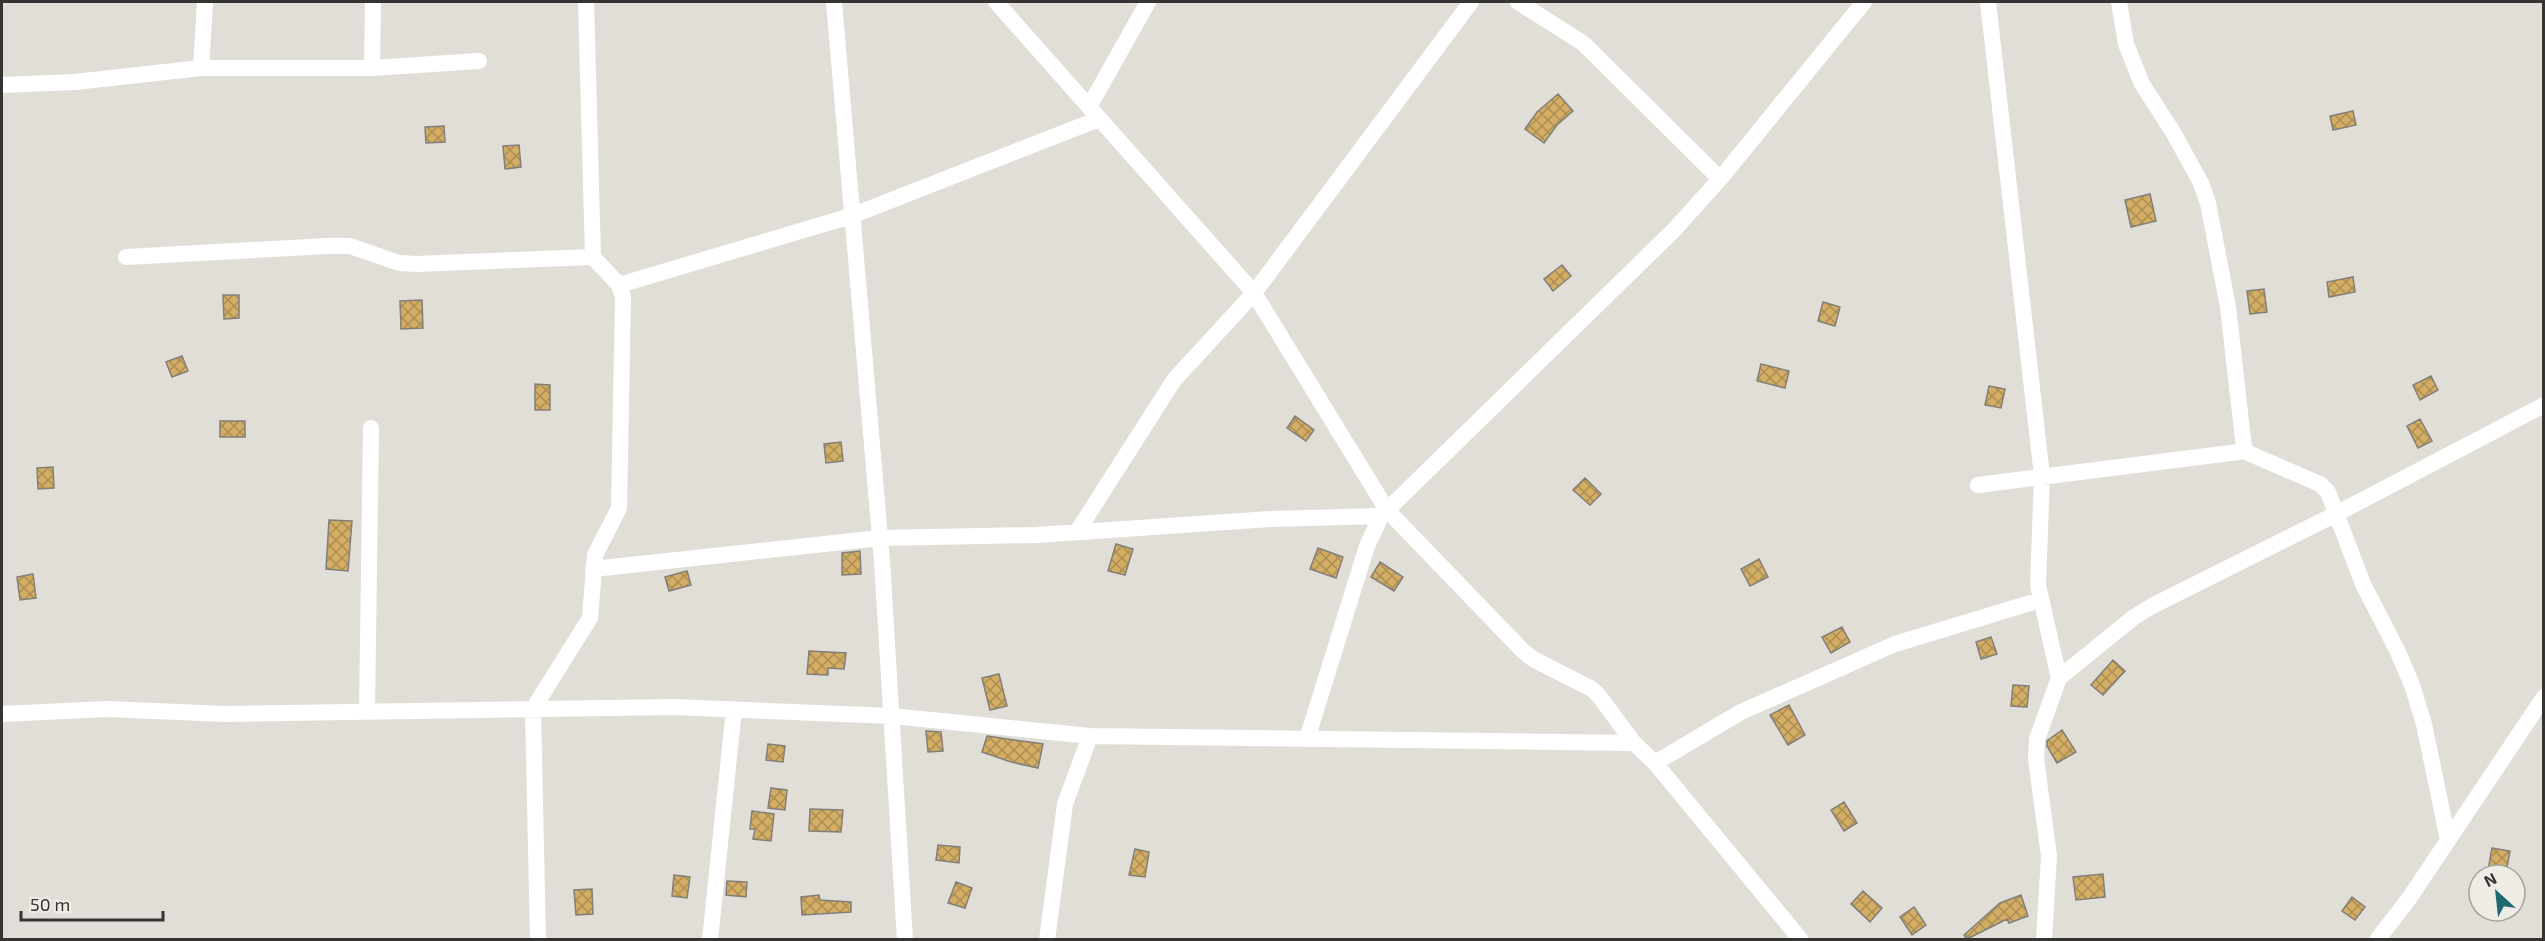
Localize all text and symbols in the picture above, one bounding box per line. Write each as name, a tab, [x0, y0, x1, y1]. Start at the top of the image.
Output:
north arrow	[2467, 863, 2527, 923]
text: N	[2480, 868, 2499, 890]
scale bar	[21, 884, 164, 922]
text: 50 m	[30, 893, 70, 915]

